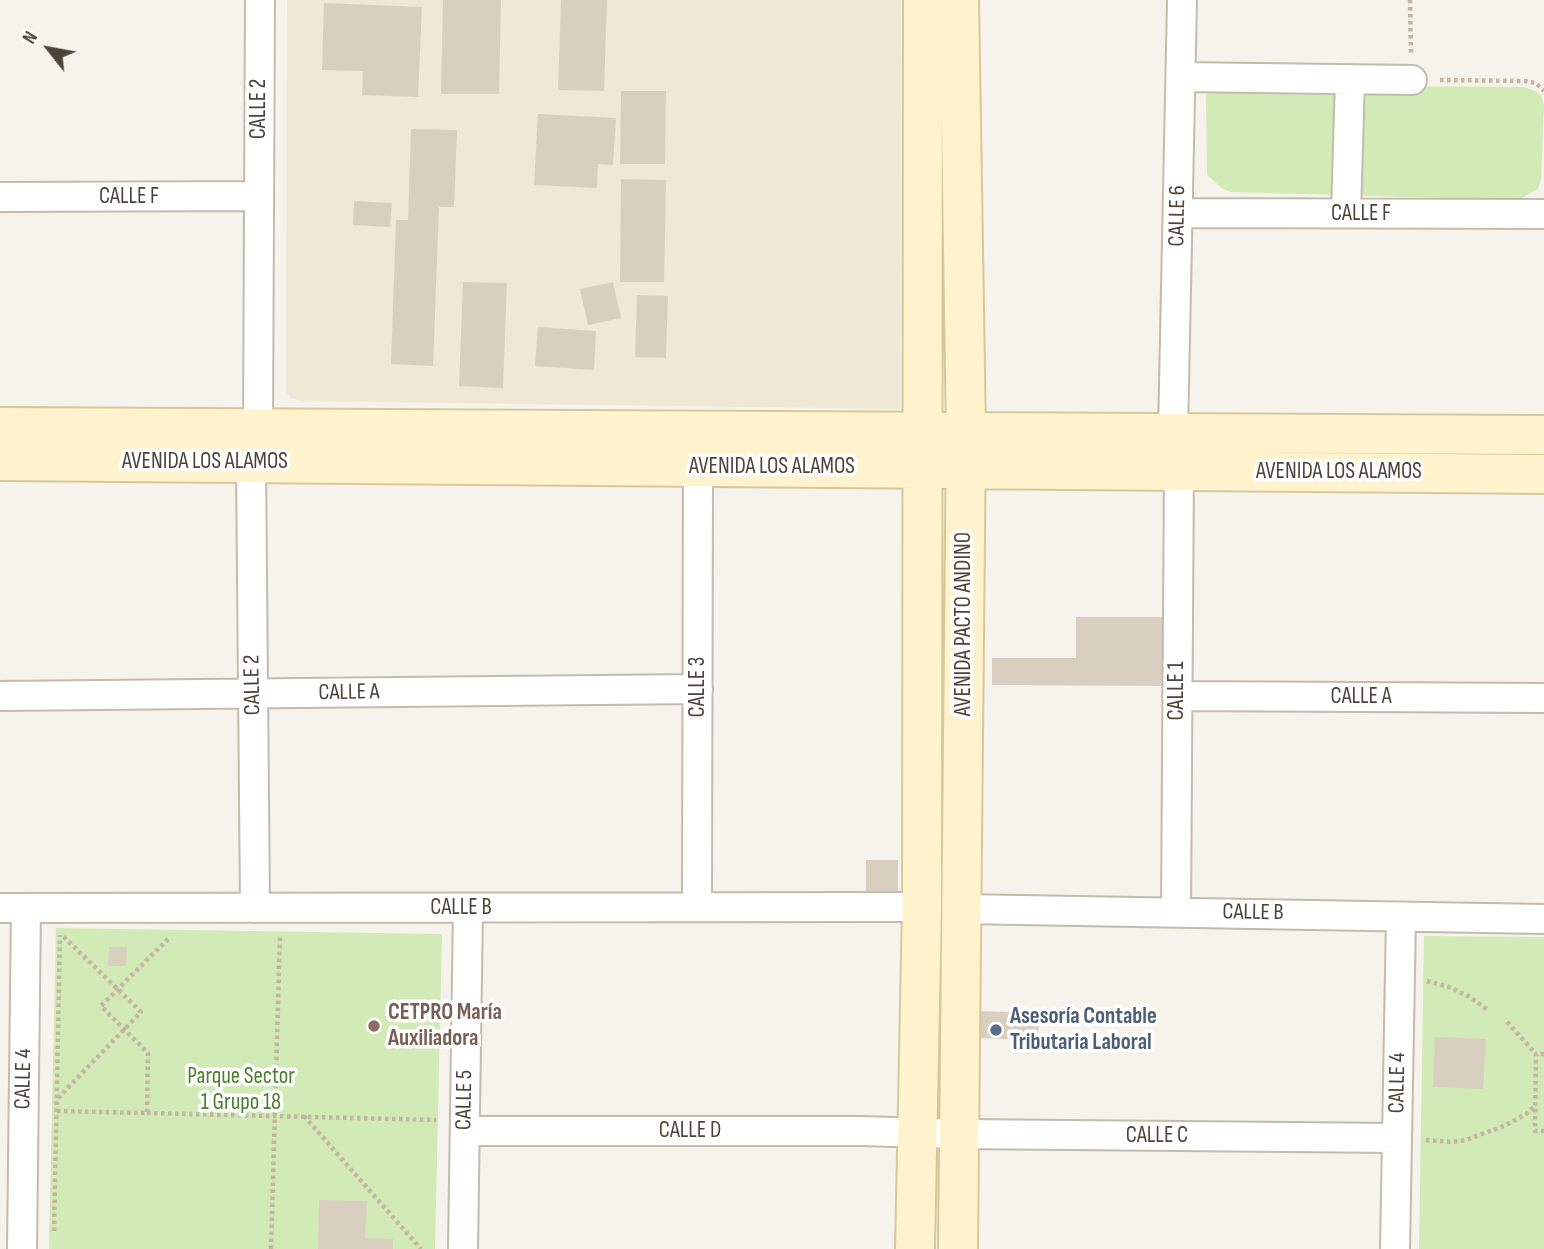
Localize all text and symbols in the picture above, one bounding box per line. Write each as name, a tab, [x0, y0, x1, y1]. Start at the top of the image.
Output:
north arrow	[14, 14, 84, 84]
text: N	[18, 28, 43, 48]
street label: CALLE 2	[245, 79, 273, 139]
street label: CALLE F	[99, 183, 159, 211]
street label: CALLE 6	[1164, 185, 1192, 247]
street label: CALLE F	[1331, 200, 1391, 228]
street label: AVENIDA LOS ALAMOS	[122, 448, 288, 476]
street label: AVENIDA LOS ALAMOS	[689, 453, 855, 481]
street label: AVENIDA LOS ALAMOS	[1256, 458, 1422, 486]
street label: AVENIDA PACTO ANDINO	[950, 532, 978, 716]
street label: CALLE 2	[239, 654, 267, 716]
street label: CALLE 3	[684, 657, 712, 717]
street label: CALLE 1	[1163, 661, 1191, 721]
street label: CALLE A	[318, 679, 380, 707]
street label: CALLE A	[1330, 683, 1392, 711]
street label: CALLE B	[430, 894, 492, 922]
street label: CALLE B	[1222, 899, 1284, 927]
place label: CETPRO María Auxiliadora	[388, 999, 502, 1053]
place label: Asesoría Contable Tributaria Laboral	[1010, 1003, 1157, 1057]
marker: CETPRO María Auxiliadora	[366, 1018, 382, 1034]
marker: Asesoría Contable Tributaria Laboral	[988, 1022, 1004, 1038]
street label: CALLE 4	[10, 1048, 38, 1110]
street label: CALLE 4	[1384, 1052, 1412, 1114]
park label: Parque Sector 1 Grupo 18	[187, 1063, 295, 1117]
street label: CALLE 5	[451, 1070, 479, 1130]
street label: CALLE D	[659, 1117, 721, 1145]
street label: CALLE C	[1126, 1122, 1188, 1150]

